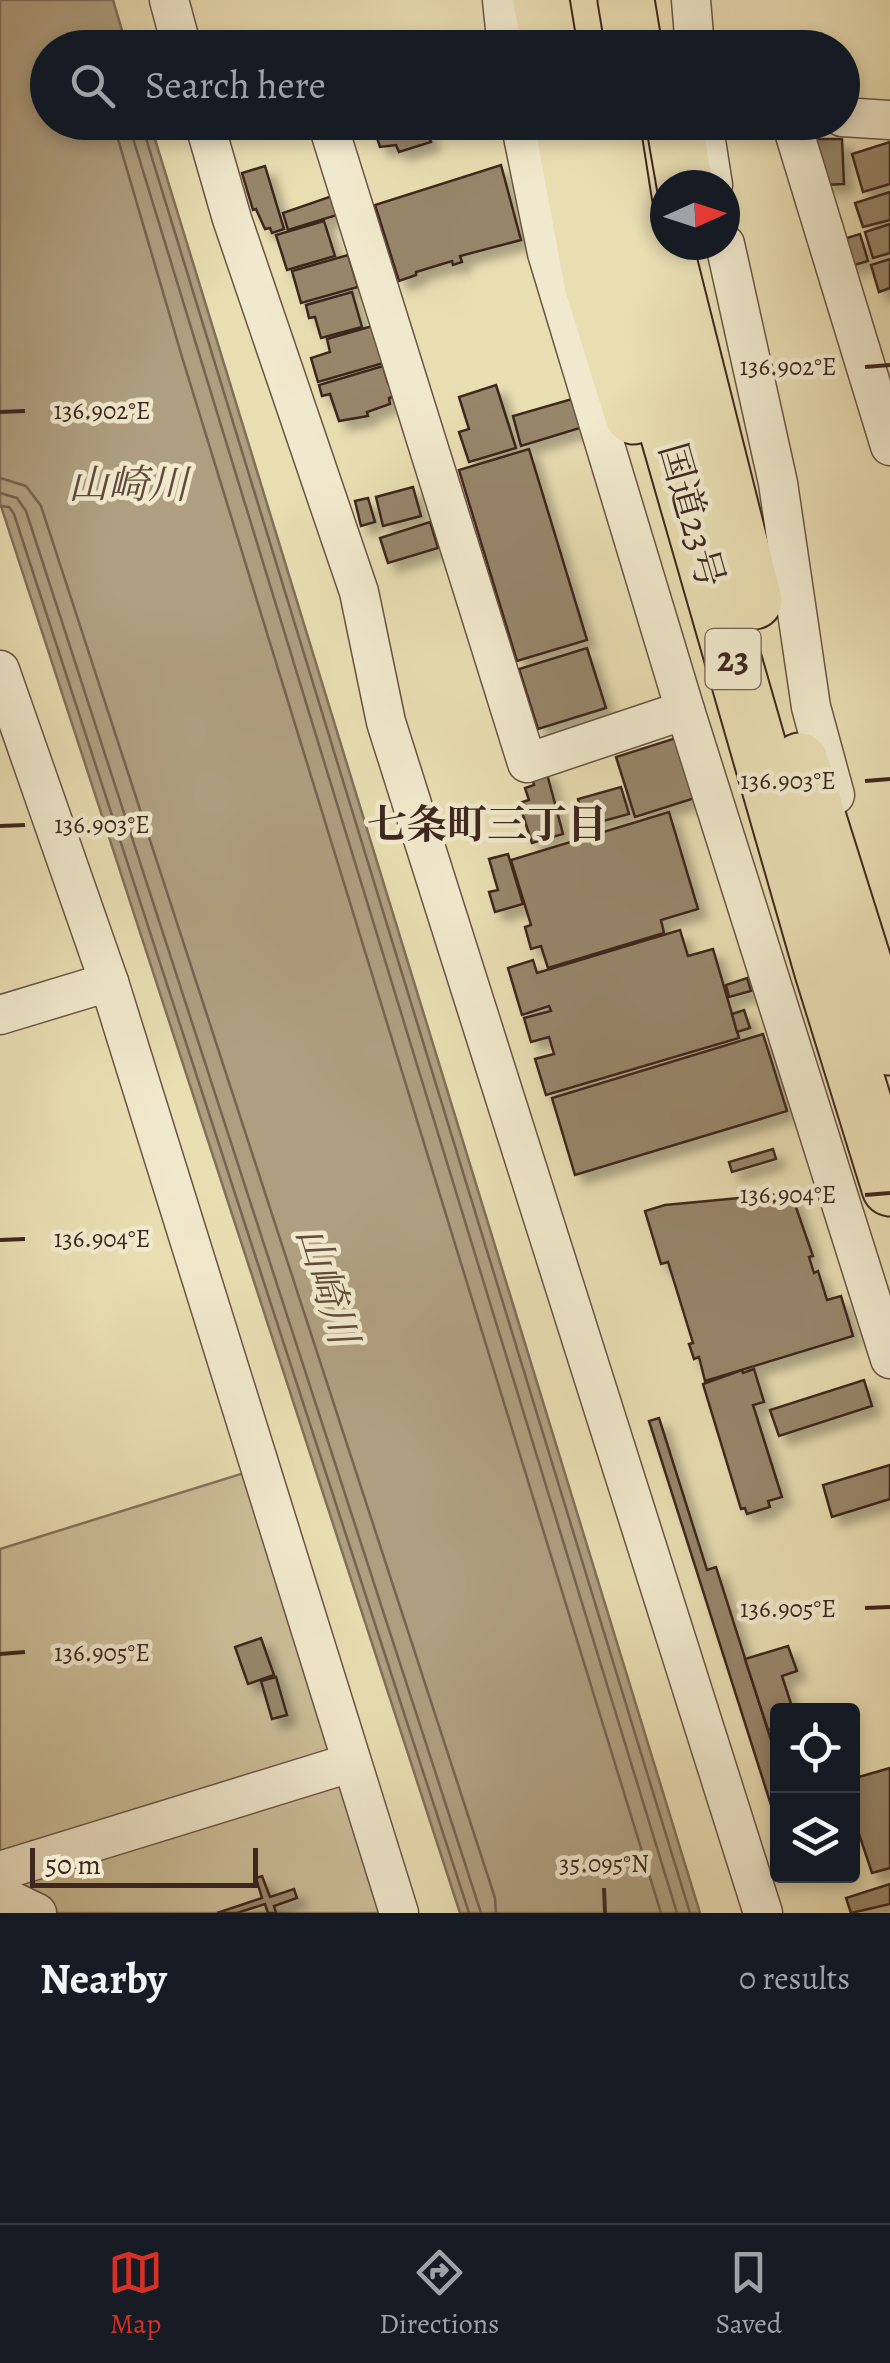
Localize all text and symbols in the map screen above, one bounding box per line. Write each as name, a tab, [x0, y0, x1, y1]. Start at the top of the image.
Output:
search box	[30, 30, 860, 140]
icon: search	[65, 58, 120, 113]
text: Search here	[145, 59, 326, 111]
north arrow	[650, 170, 740, 260]
text: 136.902°E	[739, 350, 837, 384]
text: 136.902°E	[53, 394, 151, 428]
street label: 国道23号	[647, 437, 737, 593]
water label: 山崎川	[68, 457, 192, 512]
road number: 23	[706, 629, 760, 689]
text: 136.903°E	[740, 764, 836, 798]
district label: 七条町三丁目	[367, 797, 607, 852]
text: 136.903°E	[54, 808, 150, 842]
text: 136.904°E	[740, 1178, 836, 1212]
water label: 山崎川	[284, 1220, 373, 1354]
text: 136.904°E	[54, 1222, 150, 1256]
text: 136.905°E	[740, 1592, 836, 1626]
text: 136.905°E	[54, 1636, 150, 1670]
map controls	[770, 1703, 860, 1883]
button: locate	[770, 1703, 860, 1793]
button: layers	[770, 1793, 860, 1883]
scale bar	[30, 1843, 258, 1888]
text: 50 m	[45, 1846, 101, 1884]
text: 35.095°N	[559, 1847, 649, 1881]
text: Nearby	[40, 1950, 167, 2007]
text: 0 results	[739, 1956, 850, 2000]
tab: Map	[108, 2245, 163, 2343]
tab: Directions	[379, 2245, 499, 2343]
tab: Saved	[716, 2245, 782, 2343]

